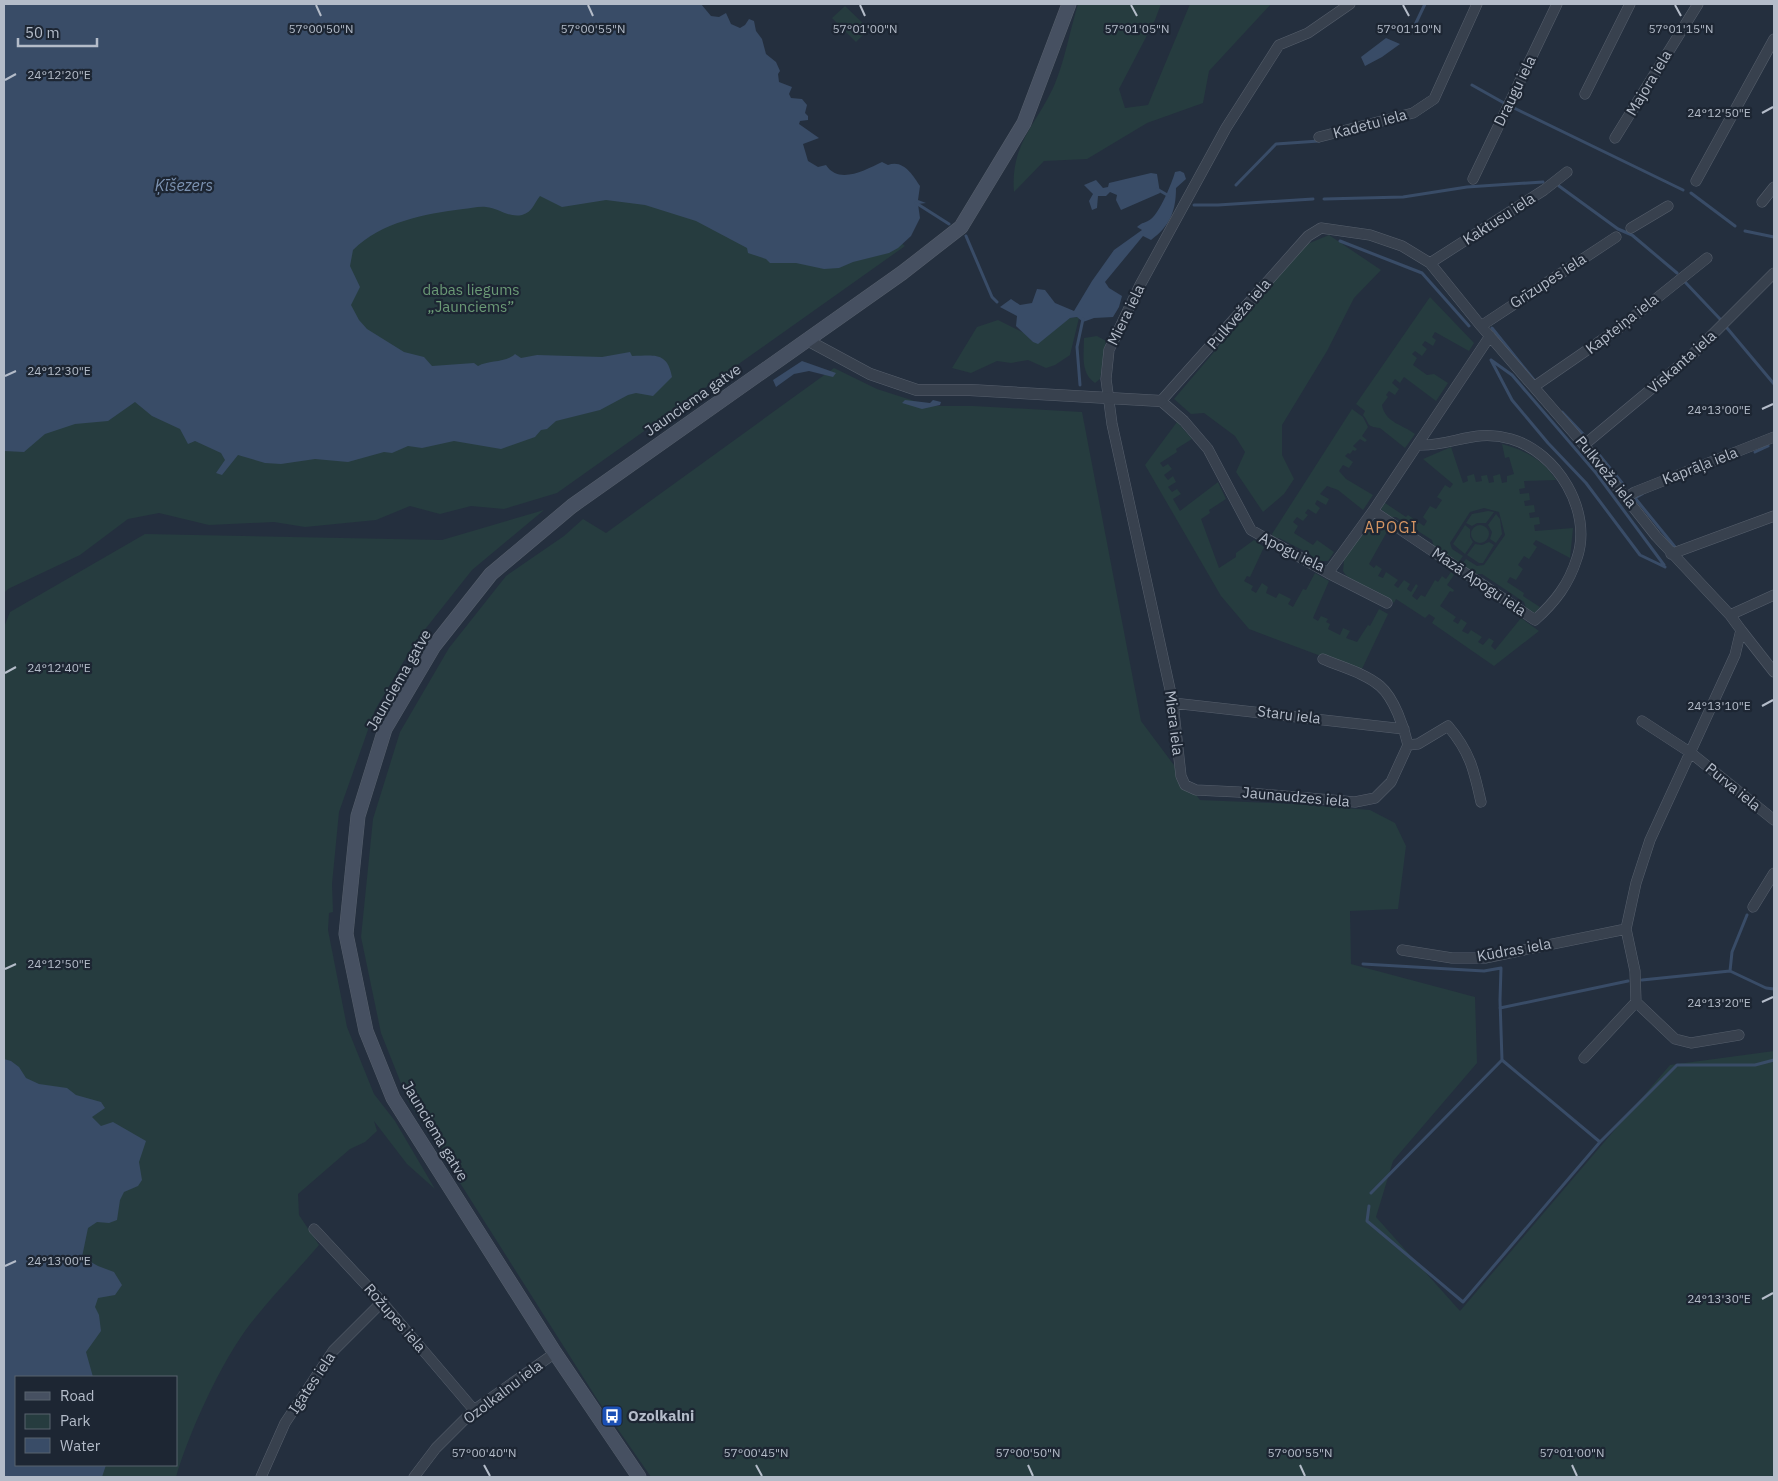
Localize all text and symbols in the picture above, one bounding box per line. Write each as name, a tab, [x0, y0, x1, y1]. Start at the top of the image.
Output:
scale bar	[18, 15, 96, 47]
text: 57°00'50"N	[288, 21, 354, 36]
text: 57°00'55"N	[560, 21, 626, 36]
text: 57°01'00"N	[832, 21, 898, 36]
text: 57°01'05"N	[1104, 21, 1170, 36]
text: 57°01'10"N	[1376, 21, 1442, 36]
text: 57°01'15"N	[1648, 21, 1714, 36]
text: 50 m	[25, 23, 60, 42]
street label: Majora iela	[1622, 46, 1676, 119]
street label: Draugu iela	[1489, 52, 1540, 129]
text: 24°12'20"E	[27, 67, 91, 82]
street label: Kadetu iela	[1331, 105, 1409, 142]
text: 24°12'50"E	[1687, 105, 1751, 120]
water label: Ķīšezers	[155, 175, 213, 195]
street label: Kaktusu iela	[1459, 188, 1538, 249]
street label: Grīzupes iela	[1506, 249, 1589, 312]
street label: Pulkveža iela	[1203, 274, 1274, 353]
park label: dabas liegums „Jaunciems”	[422, 280, 520, 316]
street label: Miera iela	[1103, 281, 1148, 348]
street label: Kapteiņa iela	[1581, 289, 1662, 358]
street label: Viskanta iela	[1644, 326, 1720, 397]
street label: Jaunciema gatve	[641, 359, 745, 440]
text: 24°12'30"E	[27, 363, 91, 378]
text: 24°13'00"E	[1687, 402, 1751, 417]
street label: Pulkveža iela	[1572, 432, 1641, 512]
street label: Kaprāļa iela	[1659, 442, 1740, 489]
district label: APOGI	[1364, 517, 1418, 537]
street label: Apogu iela	[1256, 528, 1328, 576]
street label: Mazā Apogu iela	[1429, 543, 1530, 620]
street label: Jaunciema gatve	[362, 626, 435, 734]
text: 24°12'40"E	[27, 660, 91, 675]
street label: Miera iela	[1161, 689, 1188, 756]
text: 24°13'10"E	[1687, 698, 1751, 713]
street label: Staru iela	[1256, 701, 1322, 728]
street label: Purva iela	[1702, 758, 1765, 815]
street label: Jaunaudzes iela	[1241, 782, 1351, 811]
street label: Kūdras iela	[1475, 934, 1552, 965]
text: 24°12'50"E	[27, 956, 91, 971]
text: 24°13'20"E	[1687, 995, 1751, 1010]
street label: Jaunciema gatve	[398, 1077, 473, 1184]
text: 24°13'00"E	[27, 1253, 91, 1268]
street label: Rožupes iela	[360, 1279, 430, 1356]
text: 24°13'30"E	[1687, 1291, 1751, 1306]
street label: Igates iela	[284, 1348, 339, 1417]
street label: Ozolkalnu iela	[459, 1356, 546, 1428]
legend	[15, 1376, 178, 1466]
text: Road	[60, 1386, 95, 1405]
bus stop icon: Ozolkalni	[600, 1404, 624, 1428]
place label: Ozolkalni	[628, 1406, 694, 1425]
text: Park	[60, 1411, 90, 1430]
text: Water	[60, 1436, 101, 1455]
text: 57°00'40"N	[451, 1445, 517, 1460]
text: 57°00'45"N	[723, 1445, 789, 1460]
text: 57°00'50"N	[995, 1445, 1061, 1460]
text: 57°00'55"N	[1267, 1445, 1333, 1460]
text: 57°01'00"N	[1539, 1445, 1605, 1460]

